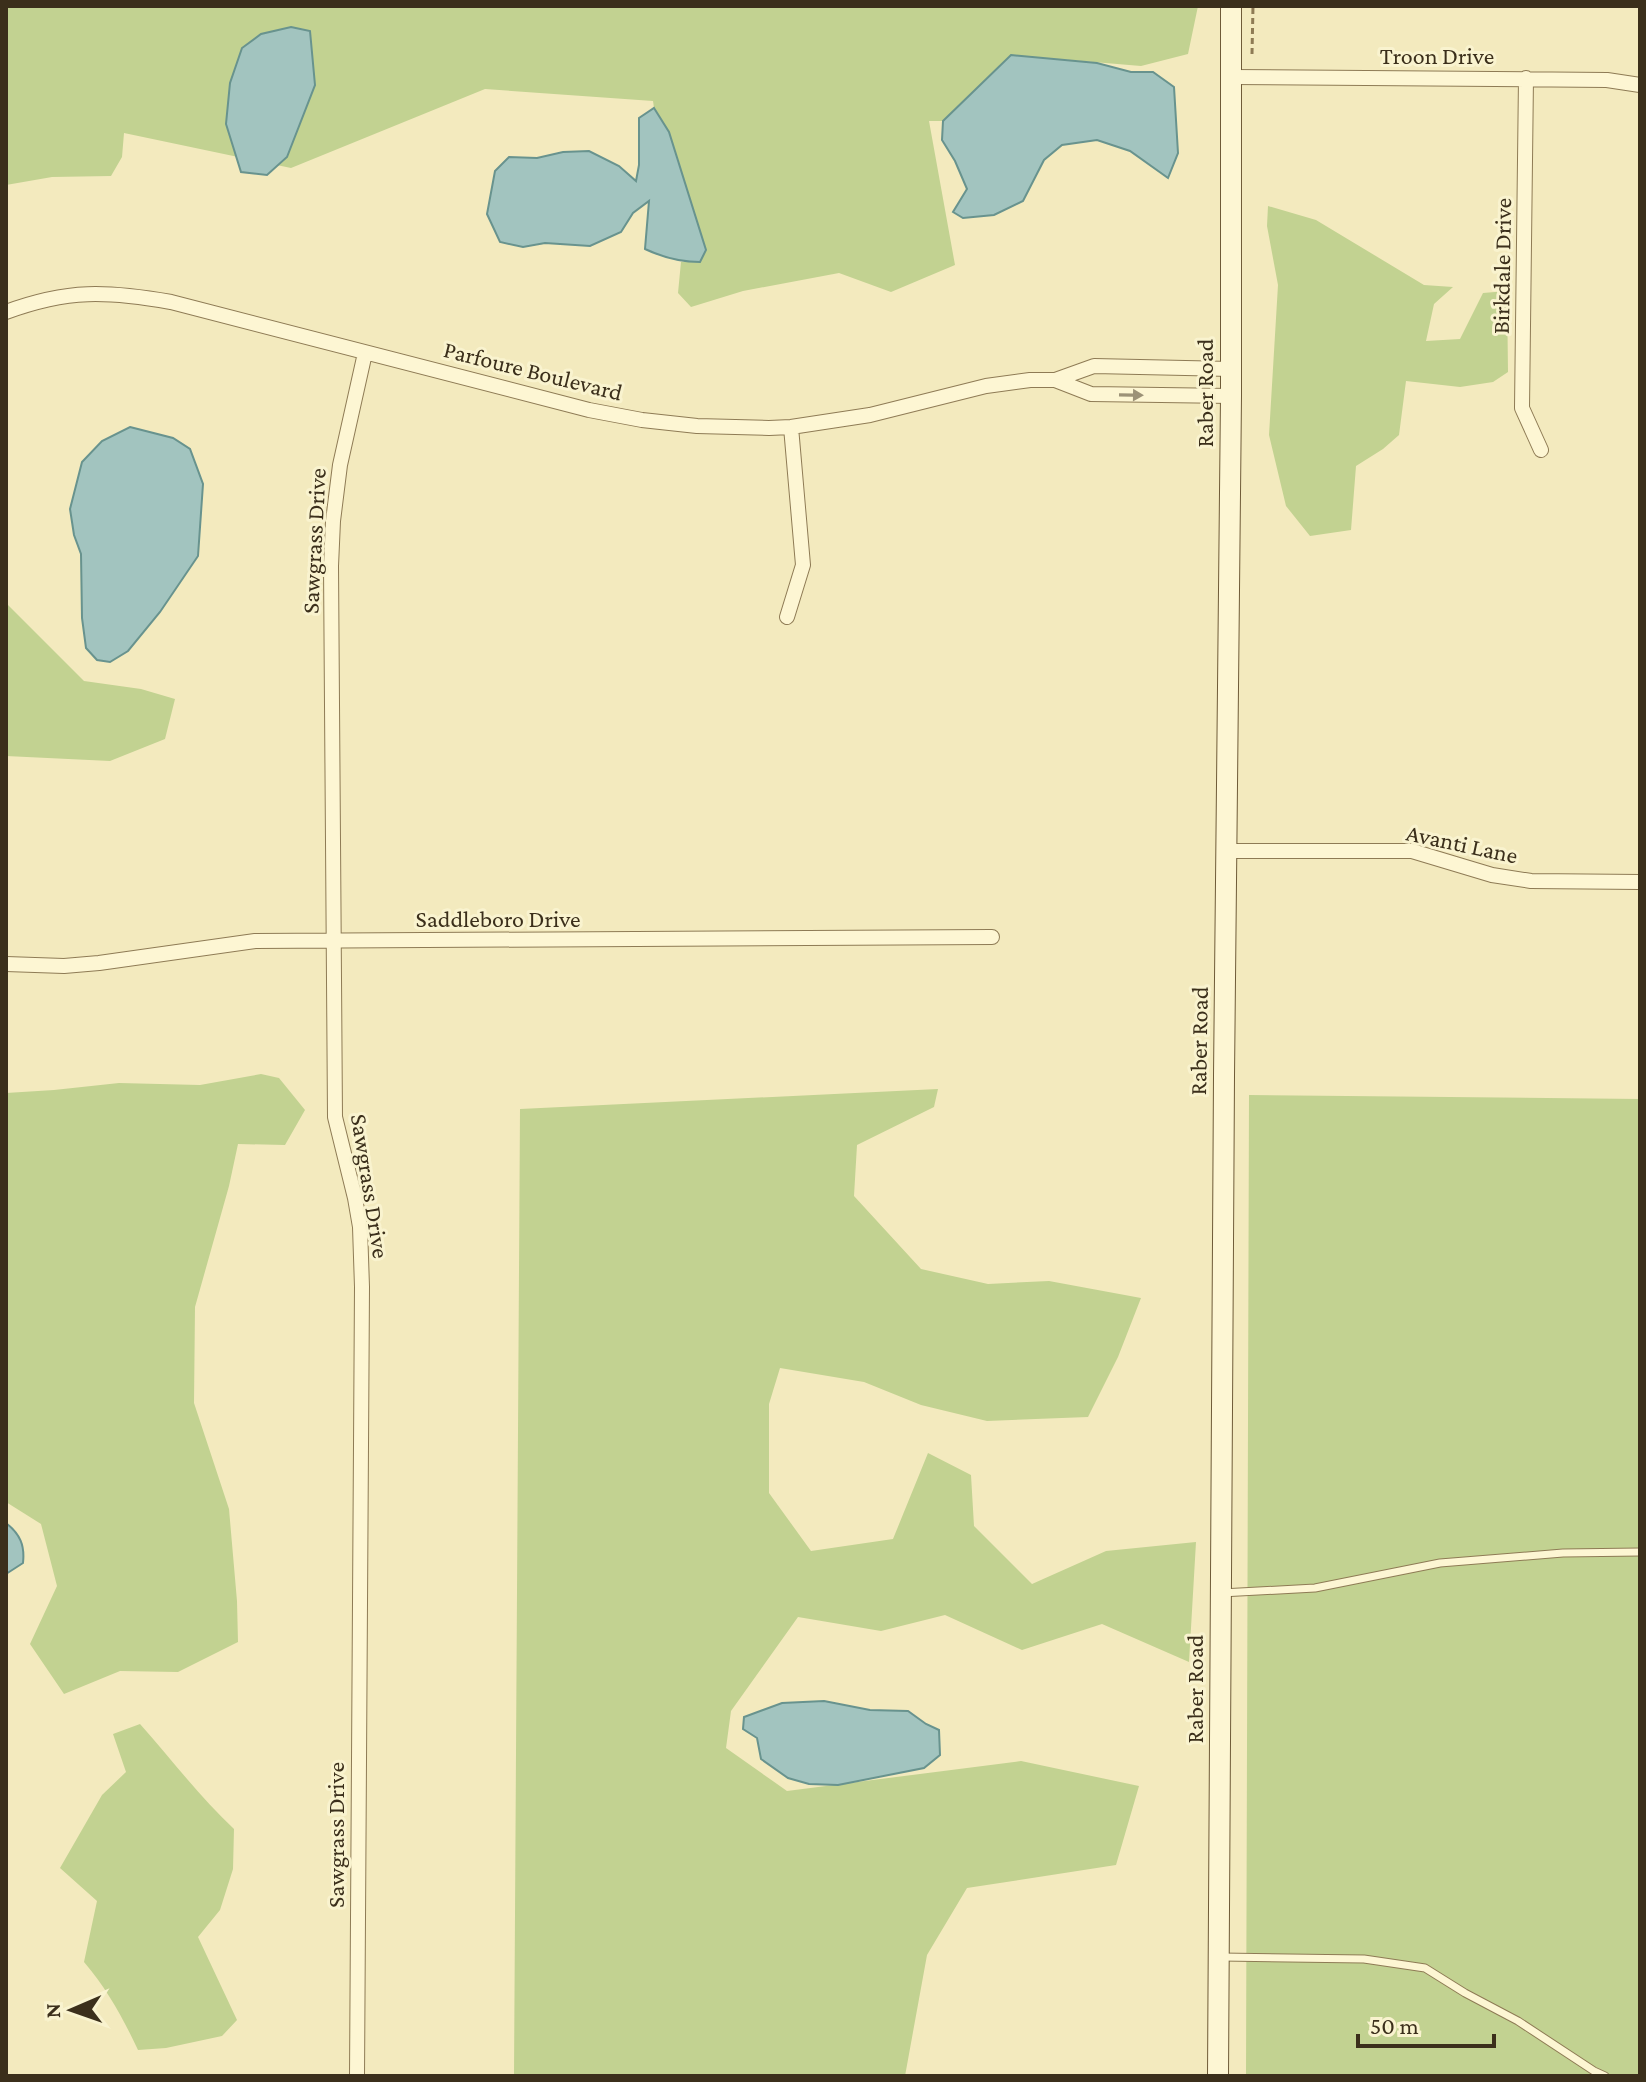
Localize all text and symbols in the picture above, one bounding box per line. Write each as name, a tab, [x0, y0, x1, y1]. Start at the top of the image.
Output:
street label: Troon Drive	[1380, 42, 1494, 69]
street label: Birkdale Drive	[1487, 198, 1516, 334]
street label: Parfoure Boulevard	[441, 335, 626, 406]
street label: Raber Road	[1191, 338, 1218, 447]
one-way arrow	[1119, 389, 1144, 401]
street label: Sawgrass Drive	[296, 467, 331, 615]
street label: Avanti Lane	[1404, 819, 1520, 868]
street label: Saddleboro Drive	[415, 905, 581, 932]
street label: Raber Road	[1184, 986, 1213, 1096]
street label: Sawgrass Drive	[346, 1112, 395, 1260]
street label: Raber Road	[1181, 1634, 1208, 1743]
street label: Sawgrass Drive	[322, 1762, 349, 1908]
north arrow	[32, 1970, 112, 2050]
scale bar	[1358, 1998, 1494, 2048]
text: N	[40, 2003, 65, 2019]
text: 50 m	[1370, 2012, 1419, 2039]

